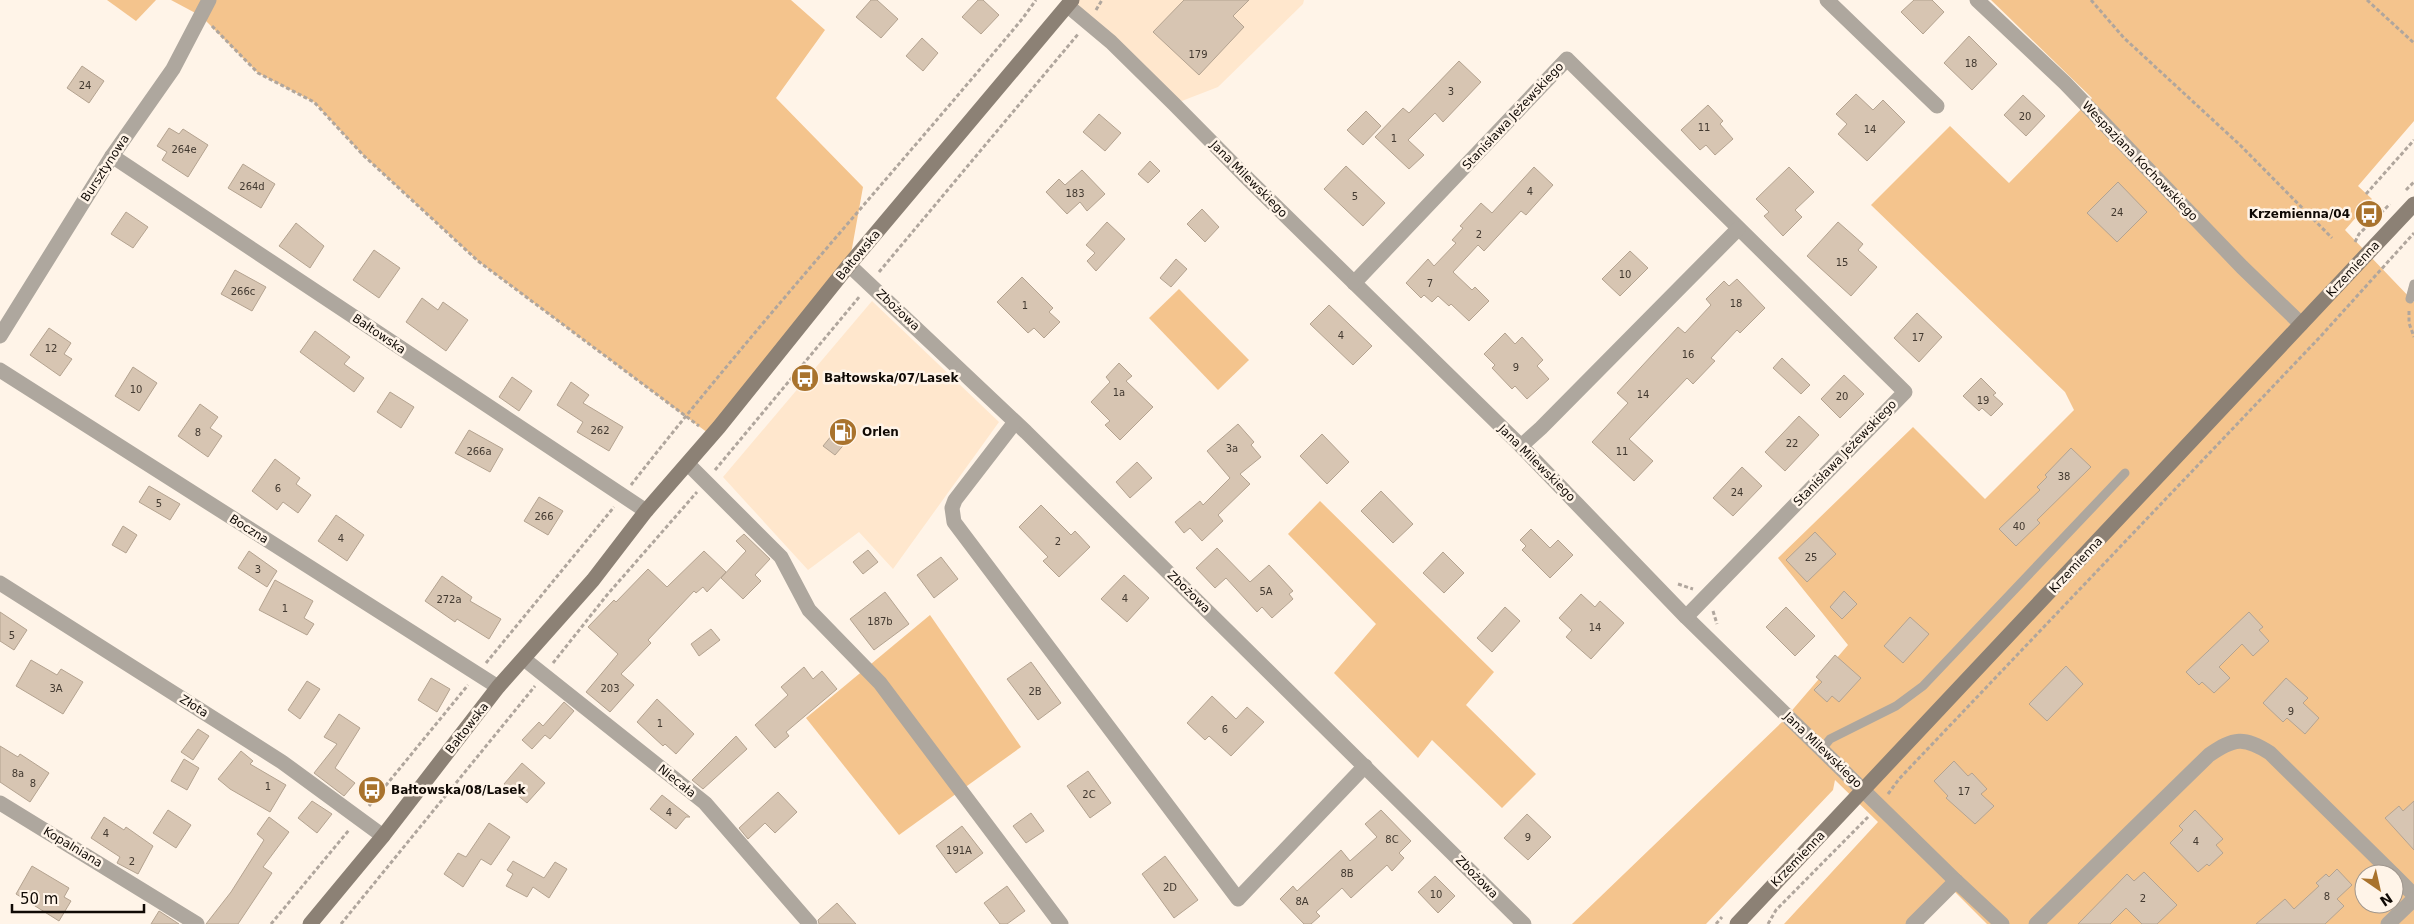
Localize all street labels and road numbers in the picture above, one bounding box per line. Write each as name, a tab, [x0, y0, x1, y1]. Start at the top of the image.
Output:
street label: Stanisława Jeżewskiego	[1459, 59, 1567, 173]
street label: Wespazjana Kochowskiego	[2079, 98, 2201, 224]
street label: Bursztynowa	[78, 132, 132, 204]
street label: Jana Milewskiego	[1207, 137, 1290, 220]
street label: Bałtowska	[833, 227, 883, 283]
street label: Krzemienna	[2324, 238, 2382, 300]
street label: Zbożowa	[873, 286, 923, 334]
street label: Bałtowska	[350, 311, 408, 357]
street label: Stanisława Jeżewskiego	[1791, 397, 1899, 509]
street label: Jana Milewskiego	[1495, 421, 1578, 504]
street label: Boczna	[227, 512, 271, 546]
street label: Krzemienna	[2047, 534, 2105, 596]
street label: Zbożowa	[1165, 568, 1213, 616]
street label: Złota	[177, 692, 211, 720]
street label: Bałtowska	[443, 700, 491, 756]
street label: Jana Milewskiego	[1780, 709, 1865, 791]
street label: Niecała	[655, 762, 699, 800]
street label: Kopalniana	[41, 824, 105, 870]
street label: Krzemienna	[1768, 828, 1828, 890]
street label: Zbożowa	[1453, 853, 1501, 901]

